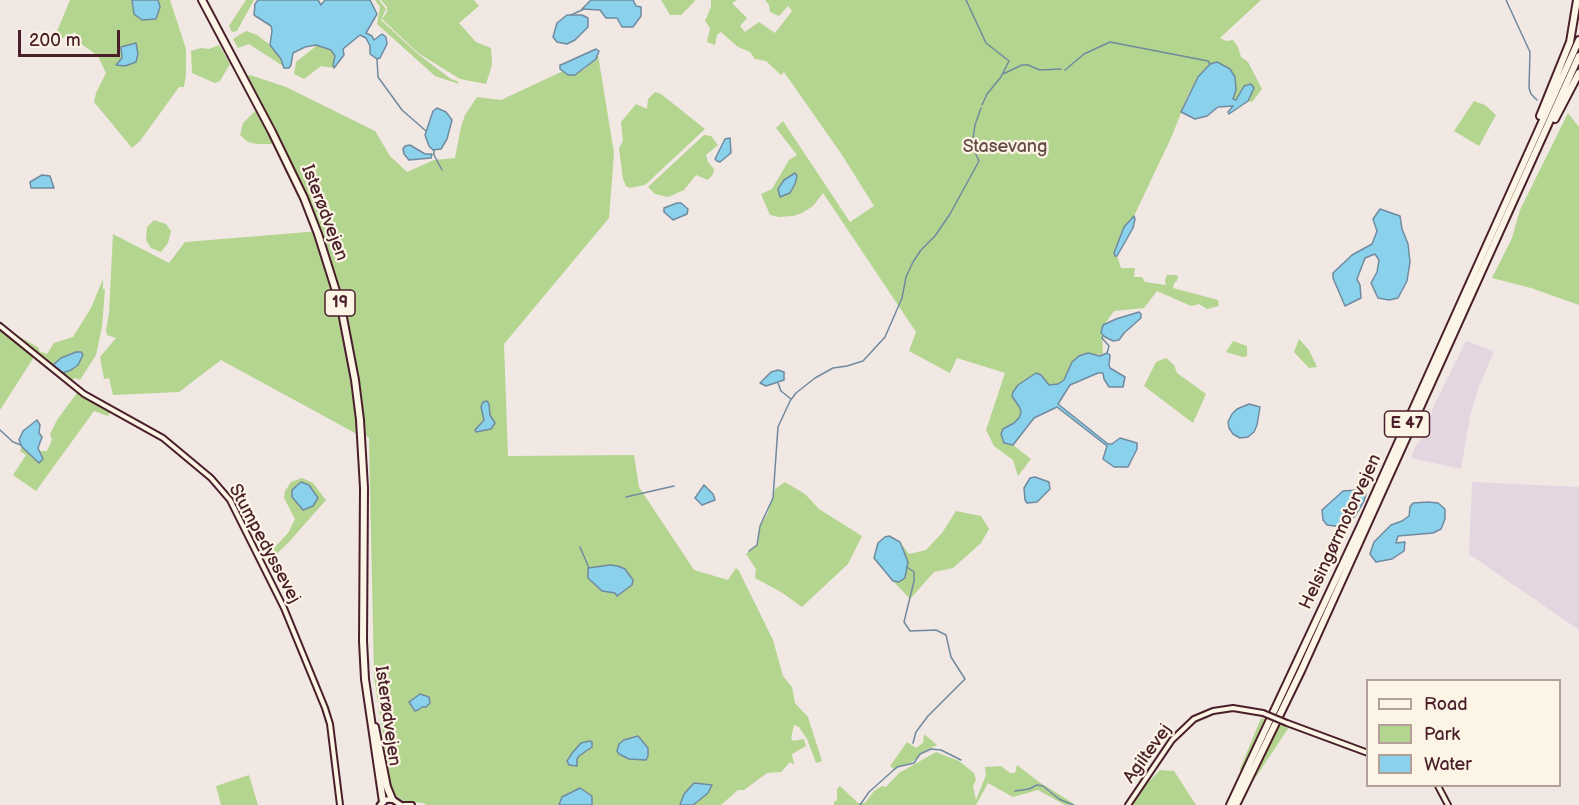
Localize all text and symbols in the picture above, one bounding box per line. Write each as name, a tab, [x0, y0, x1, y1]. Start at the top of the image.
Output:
scale bar	[21, 18, 123, 56]
text: 200 m	[29, 30, 81, 51]
park label: Stasevang	[963, 136, 1047, 158]
street label: Isterødvejen	[296, 162, 352, 264]
road number: 19	[325, 290, 355, 316]
road number: E 47	[1384, 411, 1430, 437]
street label: Helsingørmotorvejen	[1296, 451, 1386, 613]
street label: Stumpedyssevej	[223, 480, 305, 608]
street label: Isterødvejen	[369, 665, 405, 767]
legend	[1366, 679, 1561, 787]
text: Road	[1424, 694, 1468, 715]
street label: Agiltevej	[1119, 720, 1177, 788]
text: Park	[1424, 724, 1460, 745]
text: Water	[1424, 754, 1472, 775]

